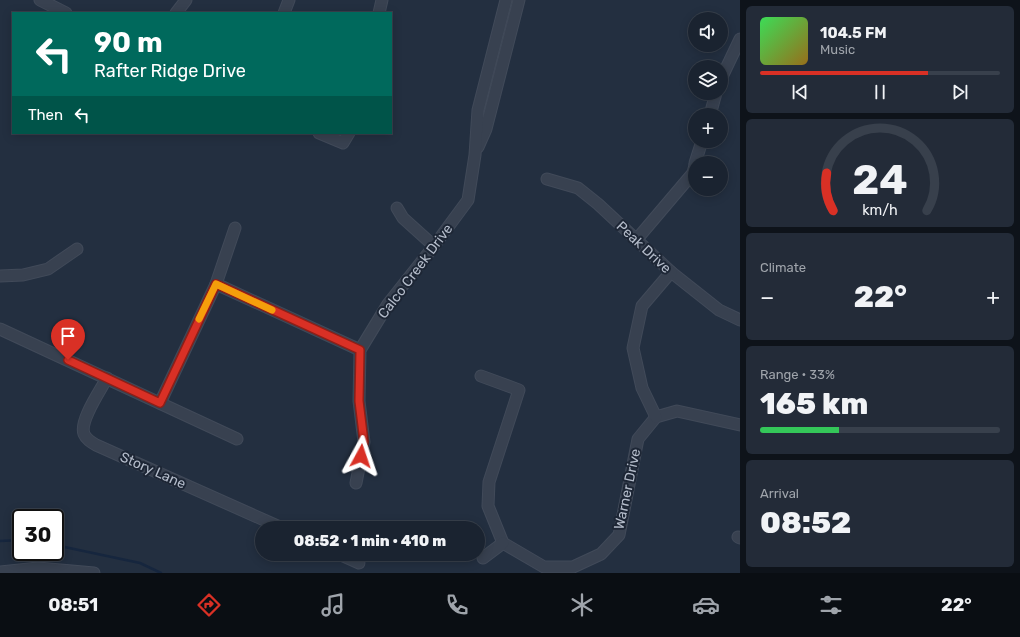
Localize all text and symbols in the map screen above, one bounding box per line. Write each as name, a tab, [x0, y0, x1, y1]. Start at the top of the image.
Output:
map controls	[688, 12, 728, 196]
button: sound	[688, 12, 728, 52]
text: 104.5 FM	[820, 24, 887, 42]
text: 90 m	[94, 26, 163, 59]
icon: left	[28, 28, 80, 80]
text: Music	[820, 42, 855, 57]
text: Rafter Ridge Drive	[94, 60, 246, 82]
button: layers	[688, 60, 728, 100]
icon: previous	[789, 81, 811, 103]
icon: pause	[869, 81, 891, 103]
icon: next	[949, 81, 971, 103]
icon: left	[71, 104, 93, 126]
text: Then	[28, 106, 63, 124]
button: +	[688, 108, 728, 148]
text: 24	[852, 155, 908, 204]
button: −	[688, 156, 728, 196]
text: km/h	[862, 202, 898, 219]
street label: Peak Drive	[613, 218, 675, 277]
street label: Calco Creek Drive	[374, 221, 457, 322]
text: Climate	[760, 260, 806, 275]
text: 22°	[854, 279, 907, 315]
text: −	[760, 284, 774, 311]
text: +	[986, 284, 1000, 311]
pin	[51, 319, 85, 360]
icon: arrive	[57, 325, 79, 347]
text: Range · 33%	[760, 367, 835, 382]
text: 165 km	[760, 386, 868, 422]
position arrow	[340, 435, 382, 477]
street label: Warner Drive	[611, 447, 644, 531]
street label: Story Lane	[117, 448, 188, 493]
text: Arrival	[760, 486, 799, 501]
text: 08:52	[760, 505, 851, 541]
speed limit sign: 30	[12, 509, 64, 561]
text: 08:52 · 1 min · 410 m	[294, 532, 446, 550]
icon: directions	[195, 591, 223, 619]
icon: music	[319, 591, 347, 619]
icon: phone	[443, 591, 471, 619]
icon: climate	[568, 591, 596, 619]
icon: car	[692, 591, 720, 619]
icon: filters	[817, 591, 845, 619]
text: 08:51	[48, 594, 98, 616]
text: 22°	[941, 594, 972, 616]

